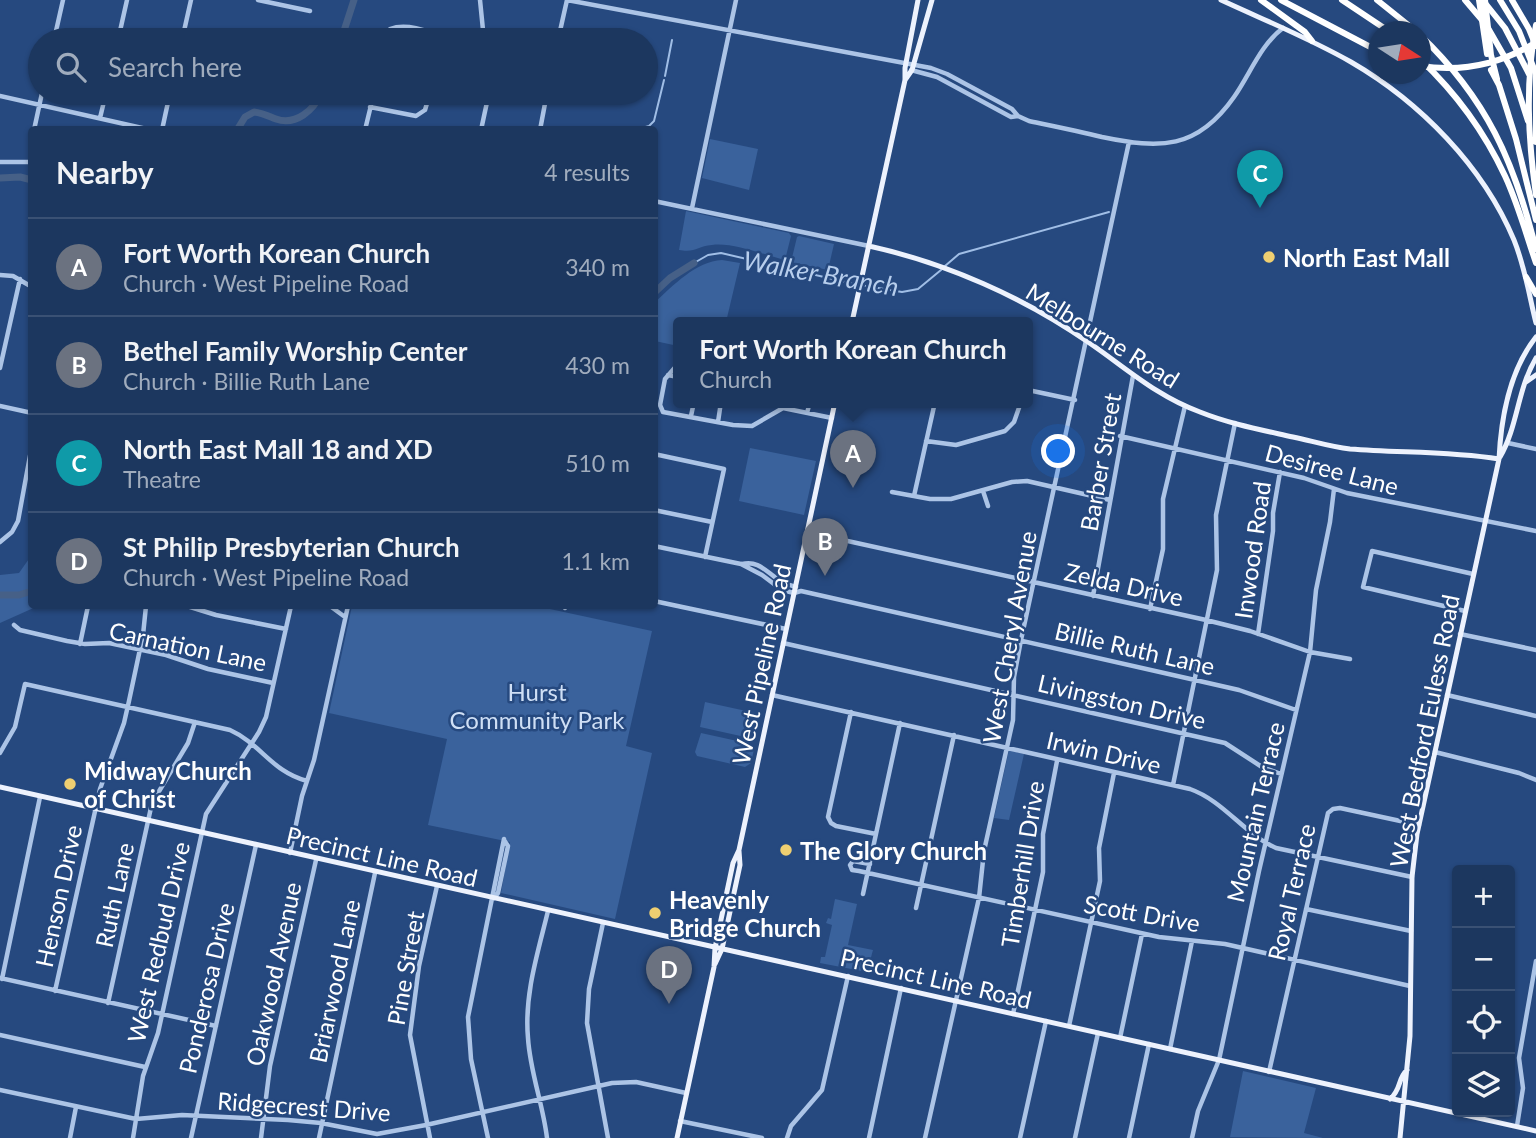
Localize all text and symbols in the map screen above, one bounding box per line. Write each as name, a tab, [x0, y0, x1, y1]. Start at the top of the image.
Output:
north arrow	[1368, 21, 1431, 84]
search box	[28, 28, 658, 105]
icon: search	[52, 48, 90, 86]
text: Search here	[108, 51, 242, 83]
pin: C	[1237, 150, 1283, 208]
text: Nearby	[56, 154, 154, 190]
text: 4 results	[544, 158, 630, 186]
text: Fort Worth Korean Church	[123, 237, 430, 269]
place label: North East Mall	[1283, 243, 1450, 272]
water label: Walker Branch	[741, 244, 901, 302]
marker: North East Mall	[1261, 249, 1277, 265]
text: A	[71, 253, 87, 281]
text: 340 m	[565, 253, 630, 281]
text: Church · West Pipeline Road	[123, 269, 409, 297]
street label: Melbourne Road	[1021, 276, 1185, 394]
popup	[673, 317, 1033, 408]
text: Fort Worth Korean Church	[699, 333, 1007, 365]
text: Bethel Family Worship Center	[123, 335, 467, 367]
text: B	[71, 351, 87, 379]
text: 430 m	[565, 351, 630, 379]
text: Church	[699, 365, 772, 393]
text: Church · Billie Ruth Lane	[123, 367, 370, 395]
street label: Barber Street	[1074, 390, 1126, 533]
pin: A	[830, 430, 876, 488]
text: North East Mall 18 and XD	[123, 433, 433, 465]
your location	[1041, 434, 1075, 468]
street label: Desiree Lane	[1262, 437, 1402, 501]
text: C	[71, 449, 87, 477]
text: 510 m	[565, 449, 630, 477]
text: Theatre	[123, 465, 201, 493]
street label: Inwood Road	[1228, 479, 1276, 621]
pin: B	[802, 518, 848, 576]
street label: West Cheryl Avenue	[976, 529, 1042, 745]
text: St Philip Presbyterian Church	[123, 531, 460, 563]
text: D	[70, 547, 88, 575]
text: 1.1 km	[561, 547, 630, 575]
street label: Zelda Drive	[1062, 556, 1186, 612]
street label: West Pipeline Road	[726, 561, 796, 767]
text: Church · West Pipeline Road	[123, 563, 409, 591]
street label: West Bedford Euless Road	[1383, 592, 1465, 870]
street label: Carnation Lane	[107, 615, 269, 677]
street label: Billie Ruth Lane	[1052, 616, 1218, 680]
street label: Livingston Drive	[1035, 668, 1209, 734]
park label: Hurst Community Park	[450, 677, 625, 734]
street label: Mountain Terrace	[1220, 719, 1290, 905]
street label: Irwin Drive	[1044, 725, 1164, 779]
place label: Midway Church of Christ	[84, 756, 252, 813]
marker: Midway Church of Christ	[62, 776, 78, 792]
street label: Timberhill Drive	[995, 779, 1049, 949]
street label: Precinct Line Road	[284, 820, 480, 892]
street label: Royal Terrace	[1261, 821, 1321, 963]
street label: Henson Drive	[29, 822, 87, 970]
place label: The Glory Church	[800, 836, 987, 865]
street label: West Redbud Drive	[121, 839, 195, 1045]
street label: Ruth Lane	[89, 840, 139, 950]
marker: The Glory Church	[778, 842, 794, 858]
map controls	[1452, 865, 1515, 1117]
button: +	[1452, 865, 1515, 928]
street label: Oakwood Avenue	[239, 879, 307, 1069]
place label: Heavenly Bridge Church	[669, 885, 821, 942]
street label: Scott Drive	[1082, 889, 1202, 937]
street label: Briarwood Lane	[303, 897, 365, 1065]
street label: Ponderosa Drive	[172, 900, 240, 1076]
marker: Heavenly Bridge Church	[647, 905, 663, 921]
street label: Pine Street	[381, 908, 429, 1027]
button: −	[1452, 928, 1515, 991]
street label: Precinct Line Road	[838, 942, 1034, 1014]
pin: D	[646, 946, 692, 1004]
button: locate	[1452, 991, 1515, 1054]
button: layers	[1452, 1054, 1515, 1117]
street label: Ridgecrest Drive	[216, 1085, 392, 1127]

